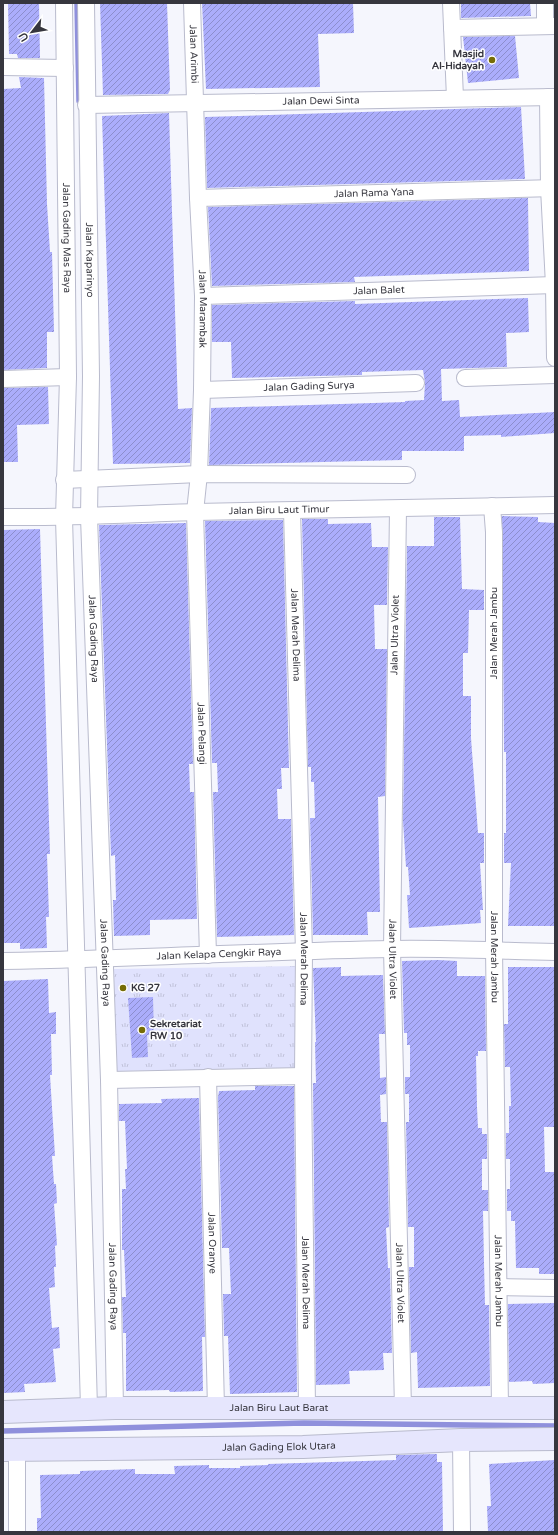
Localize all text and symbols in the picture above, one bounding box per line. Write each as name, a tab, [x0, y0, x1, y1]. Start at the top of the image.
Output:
north arrow	[12, 12, 52, 52]
street label: Jalan Arimbi	[187, 24, 200, 84]
text: U	[16, 30, 32, 44]
place label: Masjid Al-Hidayah	[432, 48, 484, 72]
marker: Masjid Al-Hidayah	[487, 55, 497, 65]
street label: Jalan Dewi Sinta	[282, 94, 360, 108]
street label: Jalan Gading Mas Raya	[60, 183, 73, 293]
street label: Jalan Rama Yana	[334, 186, 414, 200]
street label: Jalan Kaparinyo	[83, 222, 96, 298]
street label: Jalan Marambak	[196, 269, 209, 349]
street label: Jalan Balet	[353, 284, 405, 297]
street label: Jalan Gading Surya	[263, 379, 355, 394]
street label: Jalan Biru Laut Timur	[229, 503, 329, 517]
street label: Jalan Merah Jambu	[488, 587, 500, 679]
street label: Jalan Merah Delima	[288, 588, 303, 682]
street label: Jalan Gading Raya	[86, 595, 101, 683]
street label: Jalan Ultra Violet	[388, 595, 402, 675]
street label: Jalan Pelangi	[195, 702, 208, 765]
street label: Jalan Merah Jambu	[488, 911, 501, 1003]
street label: Jalan Merah Delima	[297, 912, 310, 1006]
street label: Jalan Gading Raya	[97, 919, 112, 1007]
street label: Jalan Ultra Violet	[386, 919, 399, 999]
street label: Jalan Kelapa Cengkir Raya	[156, 946, 282, 963]
place label: KG 27	[131, 982, 160, 994]
marker: KG 27	[118, 983, 128, 993]
place label: Sekretariat RW 10	[150, 1018, 202, 1042]
marker: Sekretariat RW 10	[137, 1025, 147, 1035]
street label: Jalan Oranye	[205, 1212, 219, 1274]
street label: Jalan Merah Jambu	[492, 1235, 505, 1327]
street label: Jalan Merah Delima	[299, 1236, 312, 1330]
street label: Jalan Gading Raya	[106, 1243, 120, 1331]
street label: Jalan Ultra Violet	[393, 1243, 407, 1323]
street label: Jalan Biru Laut Barat	[230, 1402, 328, 1414]
street label: Jalan Gading Elok Utara	[222, 1440, 336, 1454]

